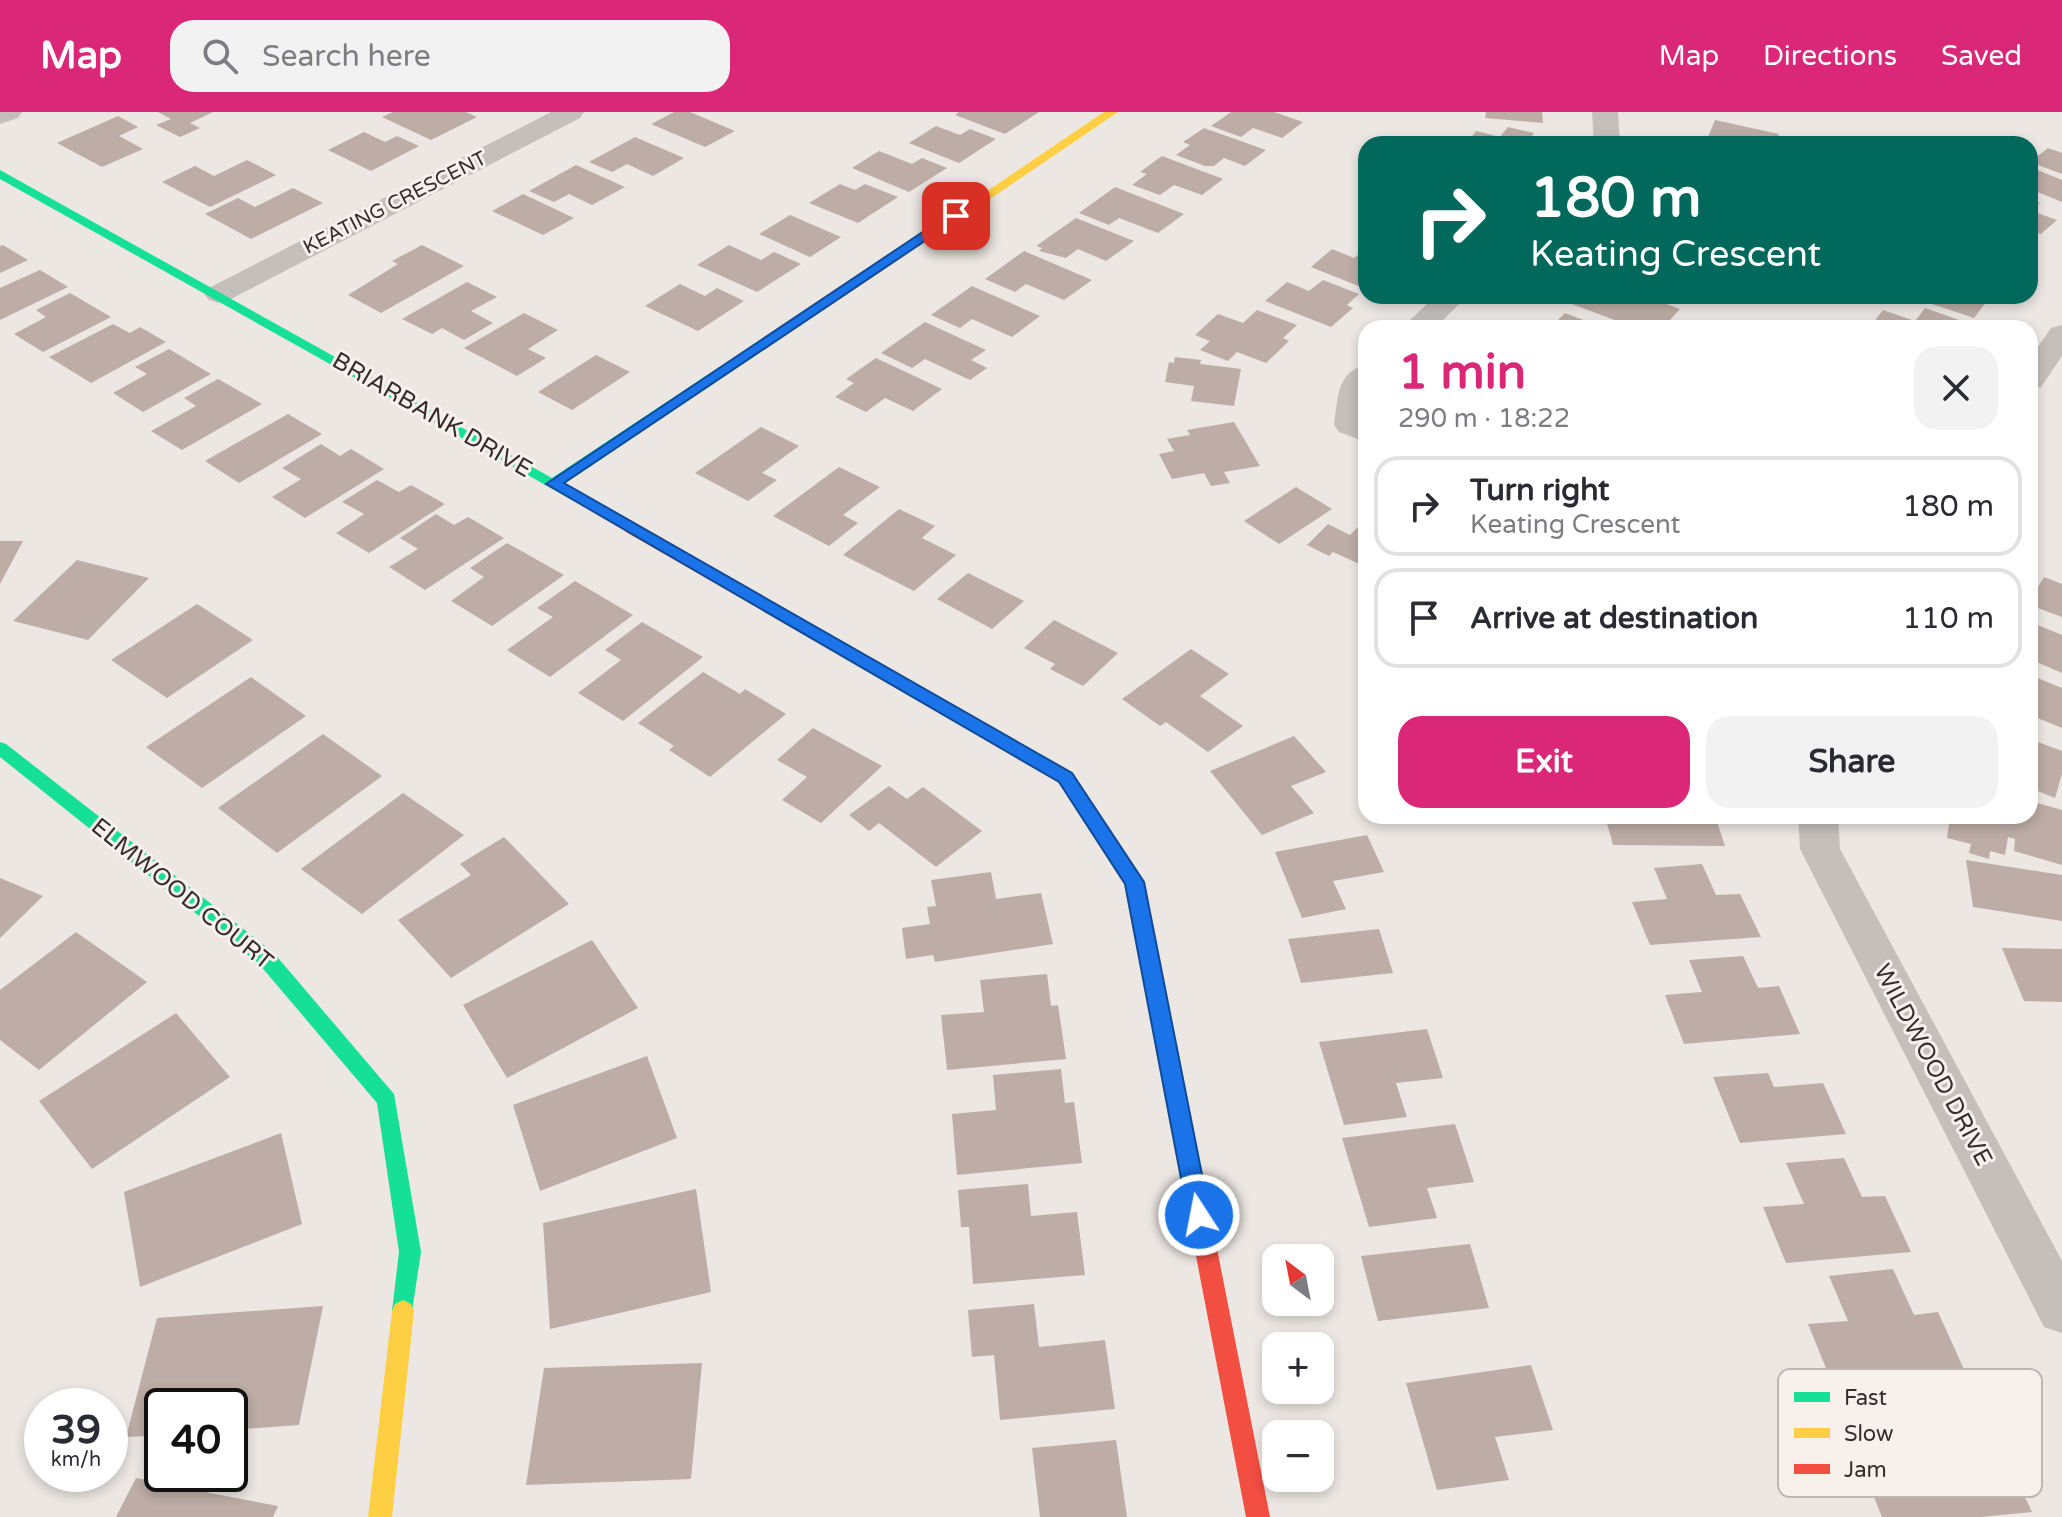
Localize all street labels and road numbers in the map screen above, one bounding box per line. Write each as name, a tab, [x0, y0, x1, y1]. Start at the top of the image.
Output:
street label: KEATING CRESCENT	[299, 146, 491, 260]
street label: BRIARBANK DRIVE	[327, 346, 537, 484]
street label: ELMWOOD COURT	[85, 812, 279, 976]
street label: WILDWOOD DRIVE	[1868, 959, 1998, 1171]

